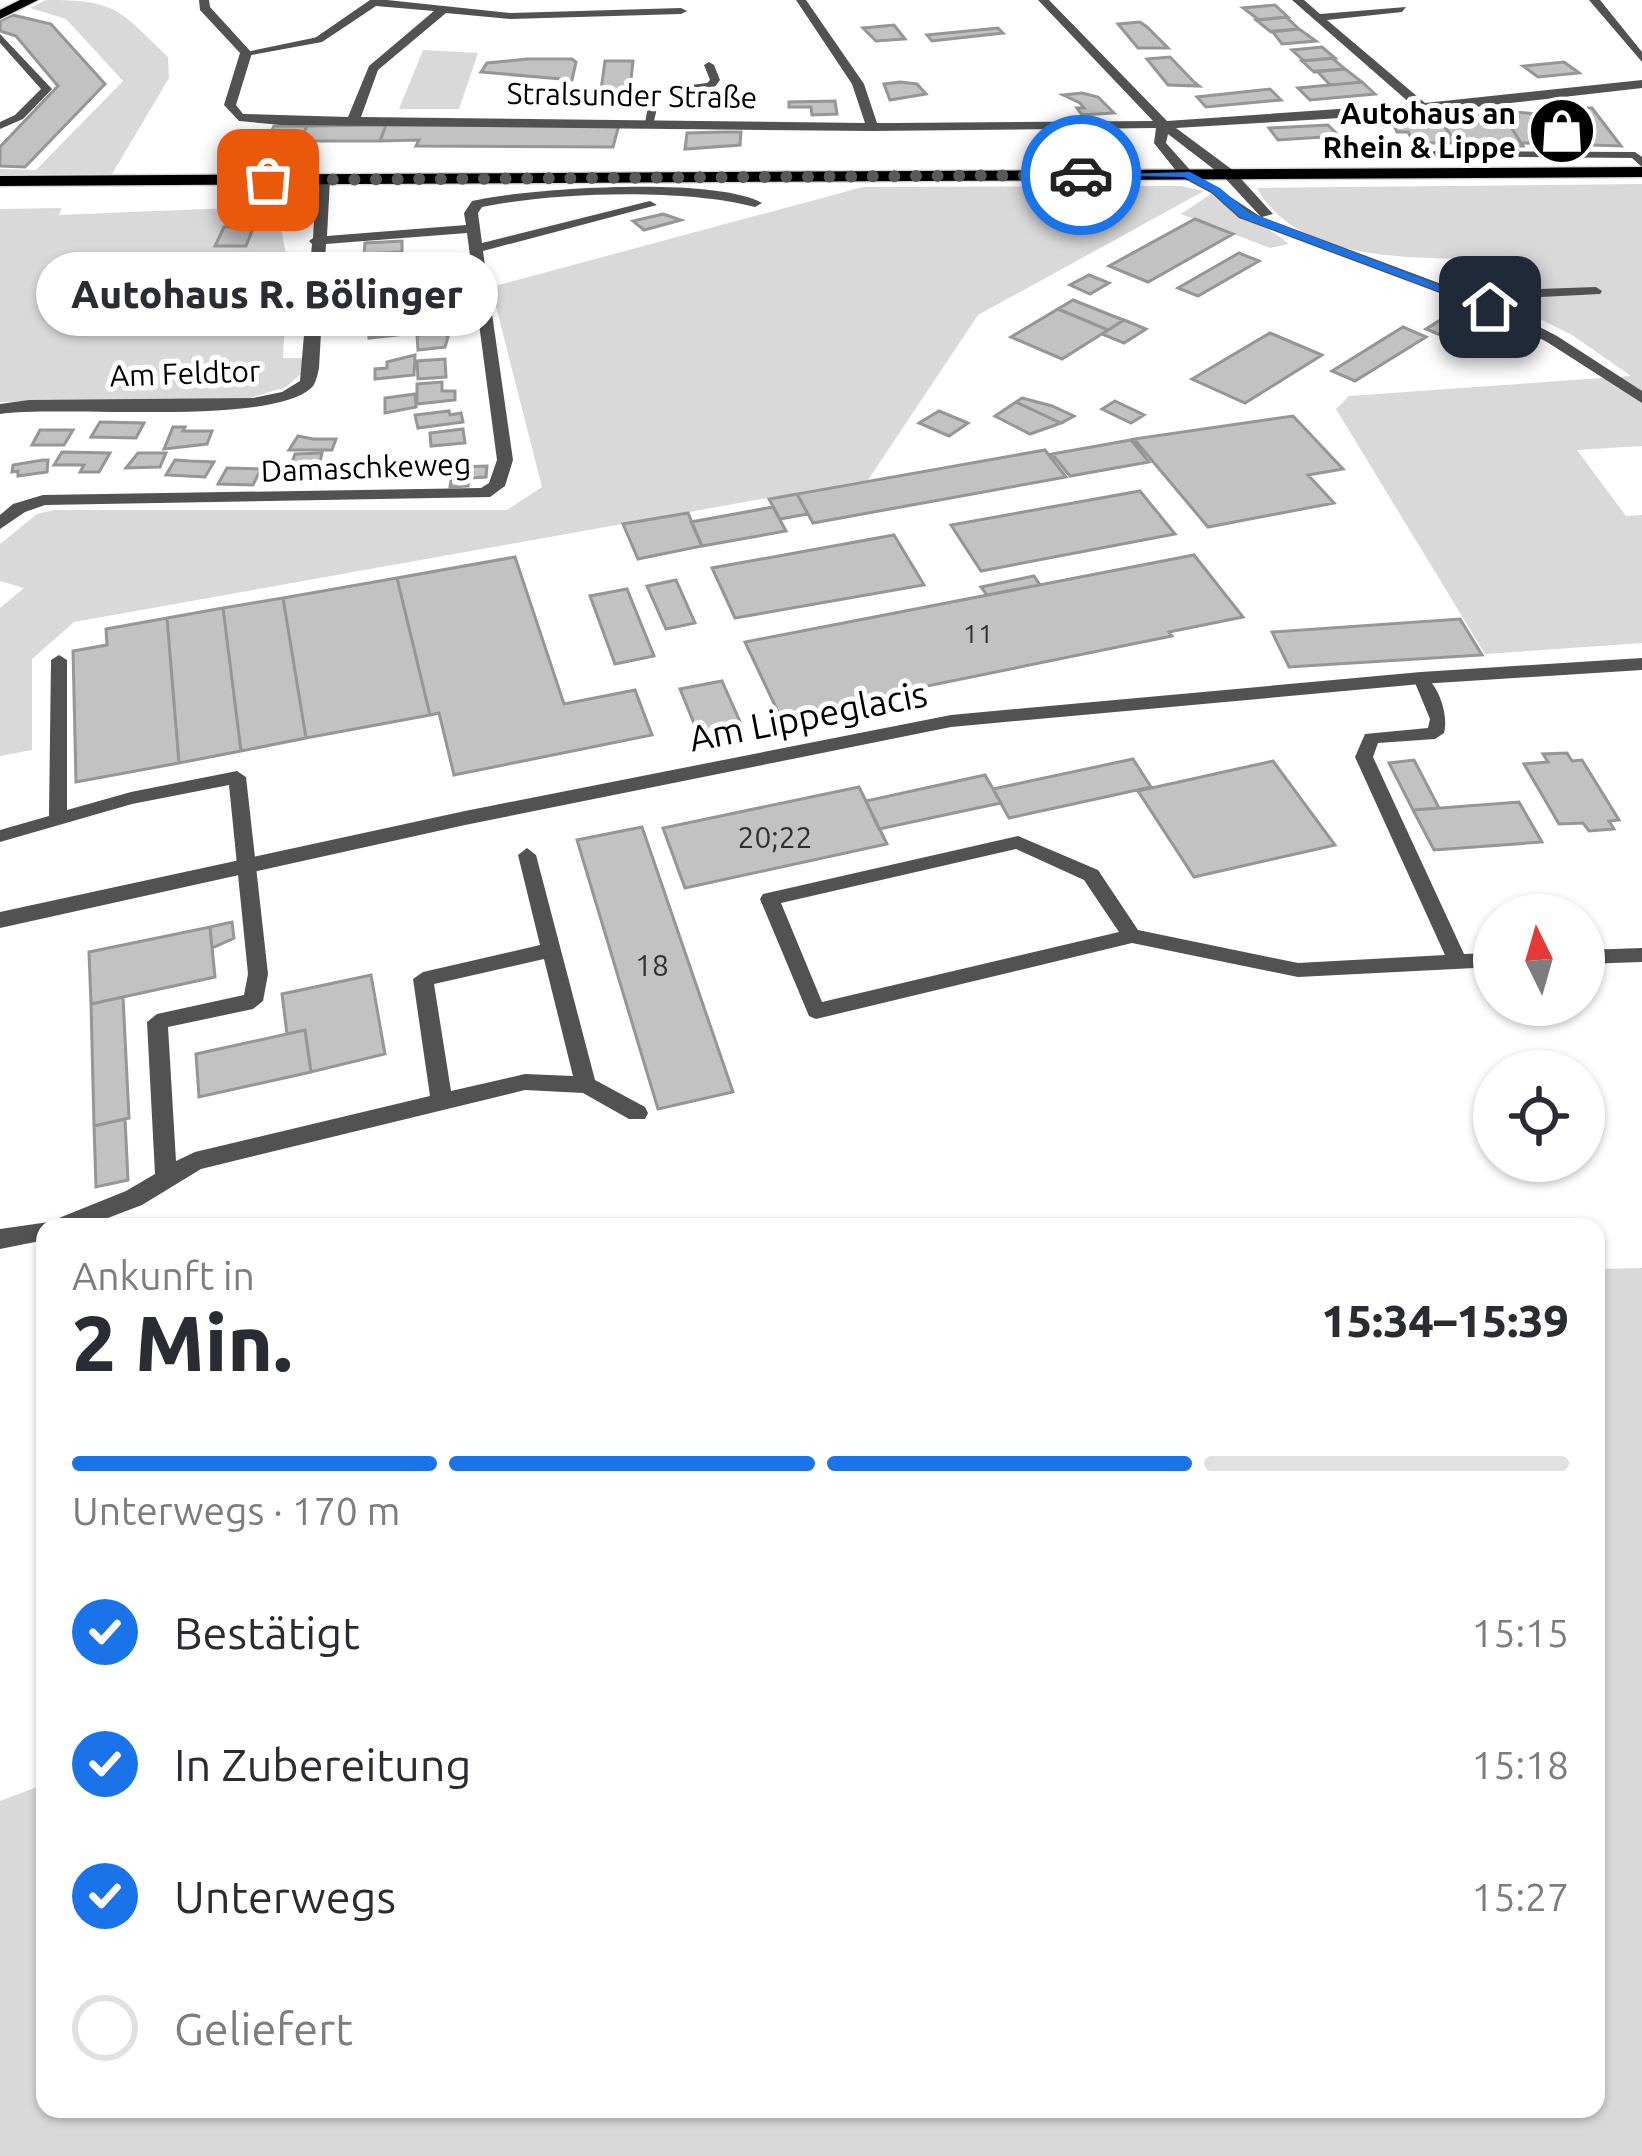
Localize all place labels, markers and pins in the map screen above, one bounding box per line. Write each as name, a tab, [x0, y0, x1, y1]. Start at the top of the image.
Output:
place label: Autohaus an Rhein & Lippe	[1323, 96, 1516, 164]
shop icon: Autohaus an Rhein & Lippe	[1527, 96, 1597, 166]
pin	[217, 129, 319, 231]
callout: Autohaus R. Bölinger	[37, 252, 499, 336]
pin	[1439, 256, 1541, 358]

